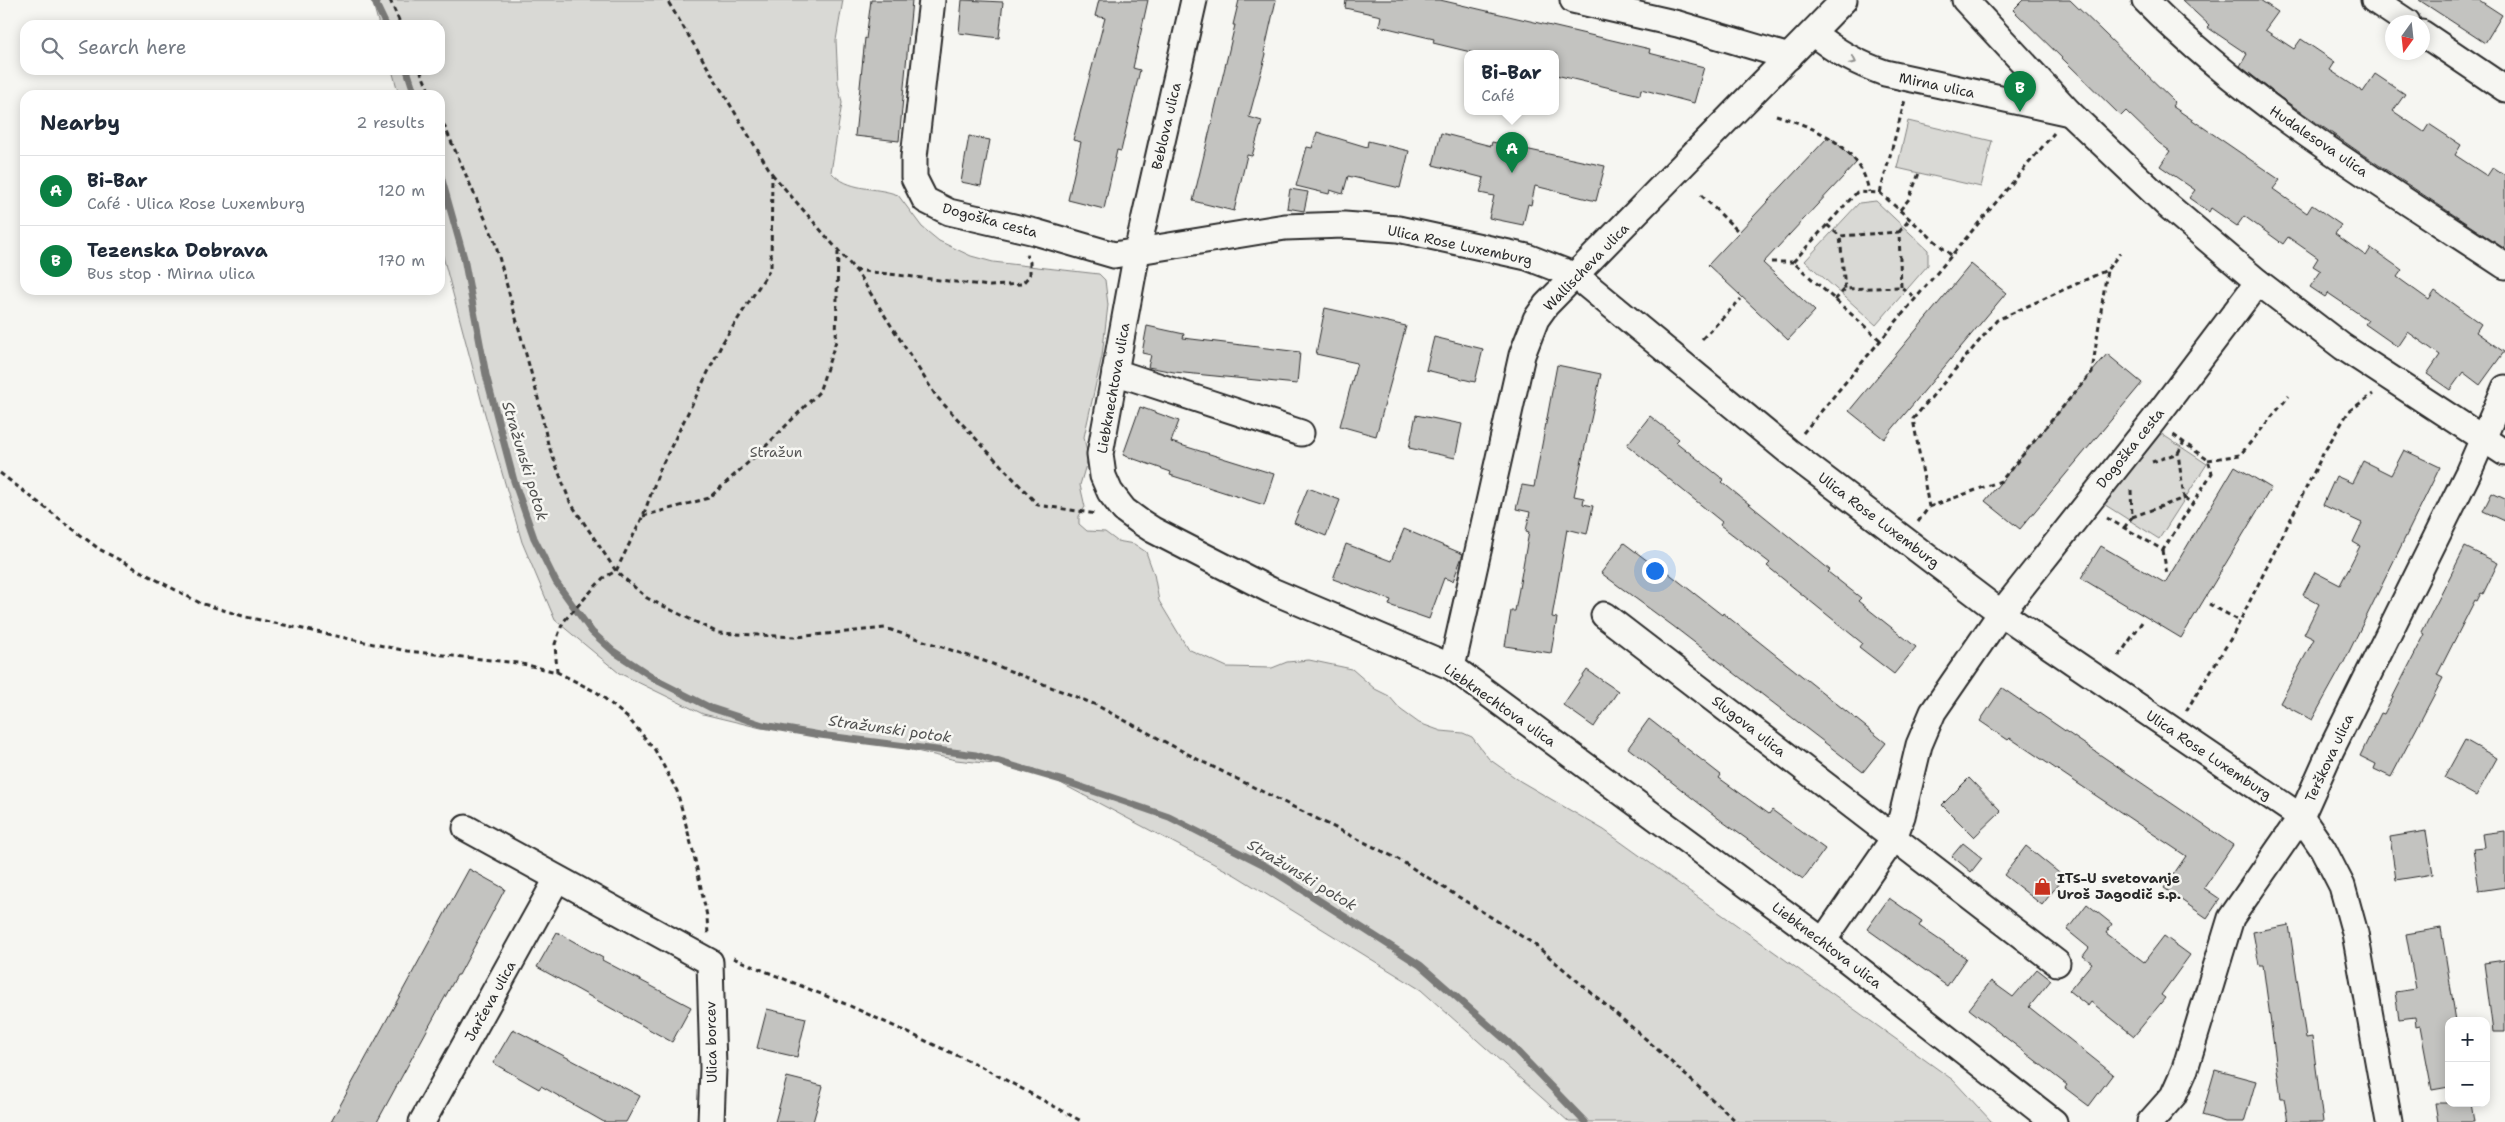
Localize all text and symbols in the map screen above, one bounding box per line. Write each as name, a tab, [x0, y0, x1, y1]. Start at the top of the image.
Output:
north arrow	[2385, 15, 2430, 60]
search box	[20, 20, 445, 75]
icon: search	[38, 34, 66, 62]
text: Search here	[78, 35, 187, 60]
popup	[1464, 50, 1559, 115]
one-way arrow	[1848, 55, 1857, 65]
text: Bi-Bar	[1481, 60, 1542, 85]
street label: Mirna ulica	[1898, 68, 1977, 102]
pin: B	[2004, 71, 2036, 112]
street label: Beblova ulica	[1147, 80, 1185, 171]
text: Café	[1481, 85, 1515, 106]
street label: Hudalesova ulica	[2266, 101, 2372, 181]
text: Nearby	[40, 109, 120, 137]
text: 2 results	[356, 112, 425, 133]
pin: A	[1496, 132, 1528, 173]
text: Bi-Bar	[87, 168, 148, 193]
text: A	[50, 180, 62, 201]
text: 120 m	[378, 180, 425, 201]
text: Café · Ulica Rose Luxemburg	[87, 193, 305, 214]
street label: Dogoška cesta	[940, 199, 1040, 241]
street label: Wallischeva ulica	[1539, 219, 1633, 315]
street label: Ulica Rose Luxemburg	[1386, 221, 1534, 269]
text: Tezenska Dobrava	[87, 238, 268, 263]
text: B	[51, 250, 61, 271]
text: 170 m	[378, 250, 425, 271]
text: Bus stop · Mirna ulica	[87, 263, 255, 284]
street label: Liebknechtova ulica	[1093, 321, 1133, 455]
water label: Stražunski potok	[497, 399, 553, 524]
street label: Dogoška cesta	[2092, 404, 2168, 492]
park label: Stražun	[750, 443, 803, 461]
street label: Ulica Rose Luxemburg	[1815, 468, 1943, 572]
your location	[1642, 558, 1668, 584]
street label: Liebknechtova ulica	[1441, 660, 1560, 751]
street label: Slugova ulica	[1708, 692, 1790, 761]
street label: Ulica Rose Luxemburg	[2143, 706, 2275, 804]
water label: Stražunski potok	[827, 710, 953, 748]
street label: Terškova ulica	[2301, 711, 2357, 805]
water label: Stražunski potok	[1244, 835, 1361, 916]
place label: ITS-U svetovanje Uroš Jagodič s.p.	[2057, 869, 2181, 903]
shop icon: ITS-U svetovanje Uroš Jagodič s.p.	[2033, 876, 2053, 896]
street label: Liebknechtova ulica	[1769, 898, 1886, 992]
street label: Jarčeva ulica	[460, 957, 520, 1044]
street label: Ulica borcev	[701, 1001, 721, 1083]
map controls	[2445, 1017, 2490, 1107]
button: +	[2445, 1017, 2490, 1062]
button: −	[2445, 1062, 2490, 1107]

